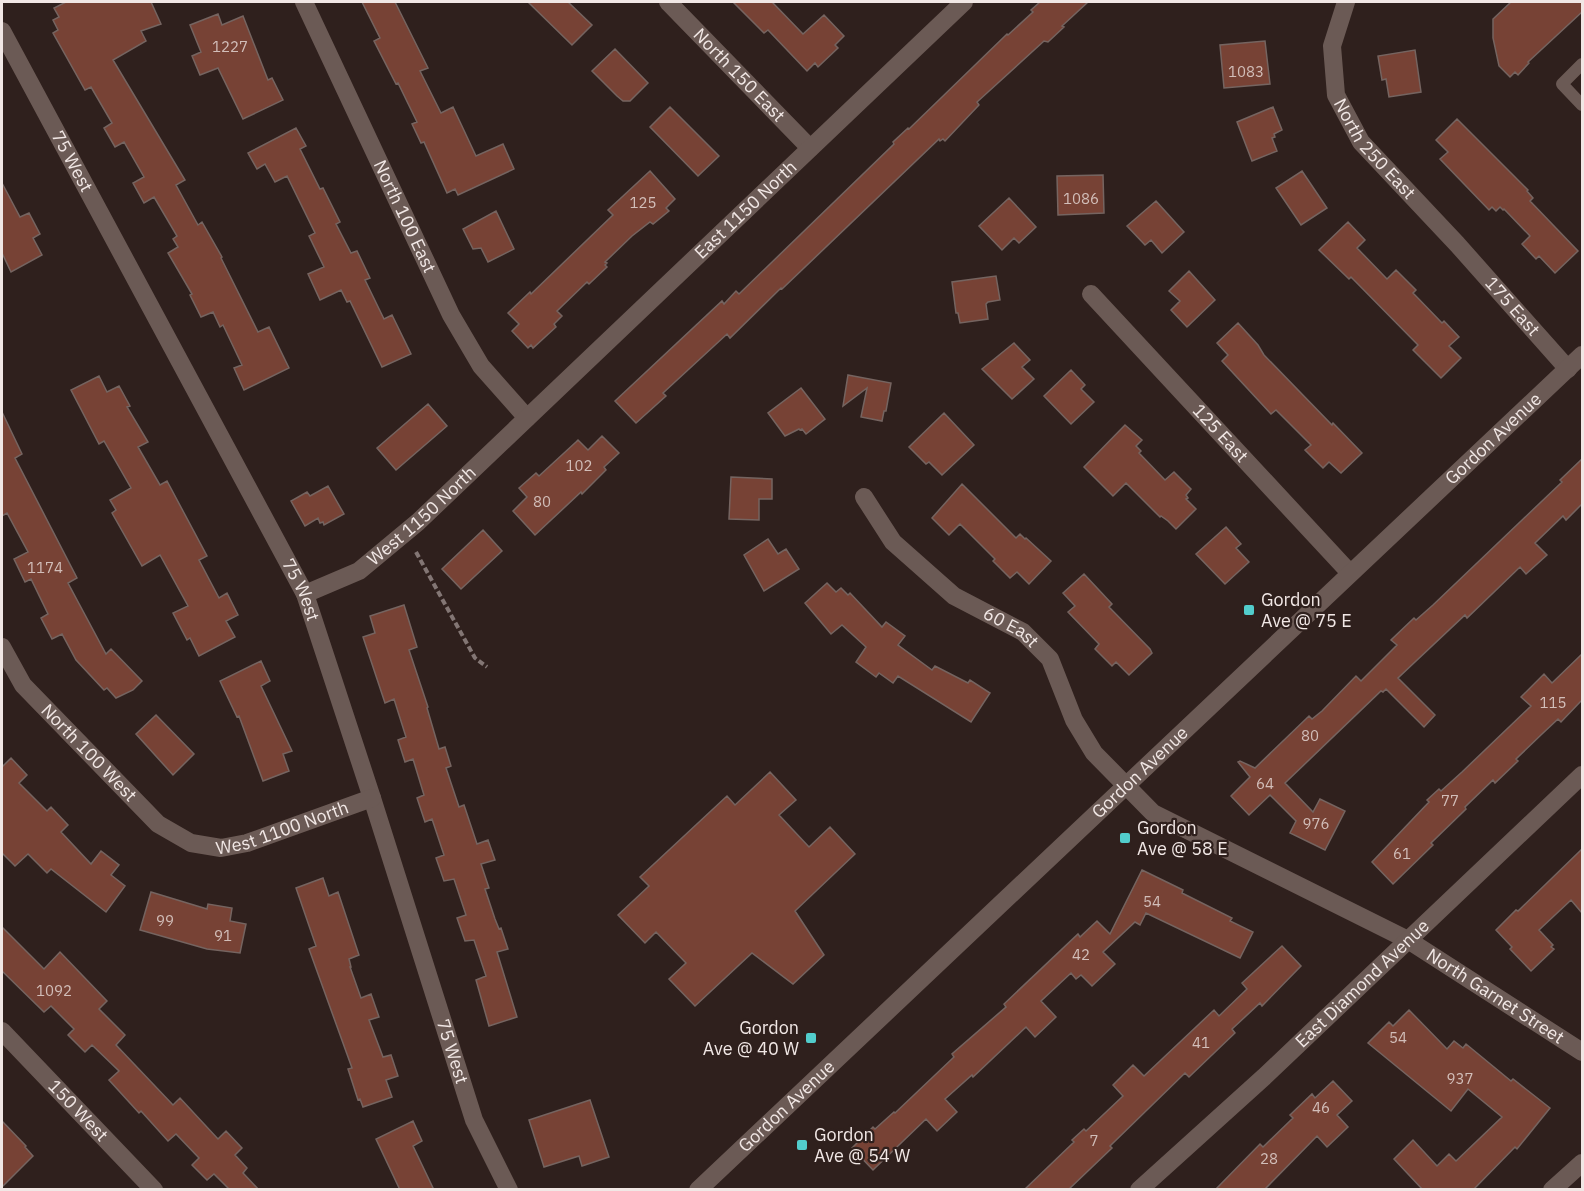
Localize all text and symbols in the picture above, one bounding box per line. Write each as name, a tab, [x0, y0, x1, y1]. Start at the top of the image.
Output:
street label: North 150 East	[689, 23, 790, 127]
house number: 1227	[212, 37, 248, 56]
house number: 1083	[1228, 62, 1264, 81]
street label: North 250 East	[1329, 94, 1421, 204]
street label: 75 West	[47, 126, 98, 196]
street label: East 1150 North	[689, 155, 801, 264]
street label: North 100 East	[369, 156, 442, 276]
house number: 1086	[1063, 189, 1099, 208]
house number: 125	[629, 193, 657, 212]
street label: 175 East	[1480, 272, 1545, 340]
street label: Gordon Avenue	[1440, 387, 1546, 489]
street label: 125 East	[1188, 399, 1253, 467]
house number: 102	[565, 456, 593, 475]
street label: West 1150 North	[362, 461, 481, 570]
house number: 80	[533, 492, 551, 511]
street label: 75 West	[277, 554, 325, 624]
house number: 1174	[27, 558, 63, 577]
place label: Gordon Ave @ 75 E	[1261, 588, 1352, 632]
street label: 60 East	[980, 601, 1044, 652]
marker: Gordon Ave @ 75 E	[1242, 603, 1256, 617]
house number: 115	[1539, 693, 1567, 712]
street label: North 100 West	[37, 699, 142, 806]
street label: Gordon Avenue	[1087, 721, 1193, 823]
house number: 80	[1301, 726, 1319, 745]
house number: 64	[1256, 774, 1274, 793]
house number: 77	[1441, 791, 1459, 810]
street label: West 1100 North	[214, 795, 351, 860]
house number: 976	[1302, 814, 1330, 833]
place label: Gordon Ave @ 58 E	[1137, 816, 1228, 860]
marker: Gordon Ave @ 58 E	[1118, 831, 1132, 845]
house number: 61	[1393, 844, 1411, 863]
house number: 54	[1143, 892, 1161, 911]
house number: 99	[156, 911, 174, 930]
street label: East Diamond Avenue	[1290, 914, 1434, 1052]
house number: 91	[214, 926, 232, 945]
street label: North Garnet Street	[1422, 943, 1569, 1049]
house number: 42	[1072, 945, 1090, 964]
house number: 1092	[36, 981, 72, 1000]
street label: 75 West	[432, 1016, 474, 1087]
place label: Gordon Ave @ 40 W	[703, 1016, 799, 1060]
house number: 54	[1389, 1028, 1407, 1047]
marker: Gordon Ave @ 40 W	[804, 1031, 818, 1045]
house number: 41	[1192, 1033, 1210, 1052]
street label: Gordon Avenue	[733, 1055, 840, 1157]
house number: 937	[1446, 1069, 1474, 1088]
street label: 150 West	[43, 1074, 113, 1146]
house number: 46	[1312, 1098, 1330, 1117]
place label: Gordon Ave @ 54 W	[814, 1123, 910, 1167]
house number: 7	[1089, 1131, 1099, 1150]
marker: Gordon Ave @ 54 W	[795, 1138, 809, 1152]
house number: 28	[1260, 1149, 1278, 1168]

